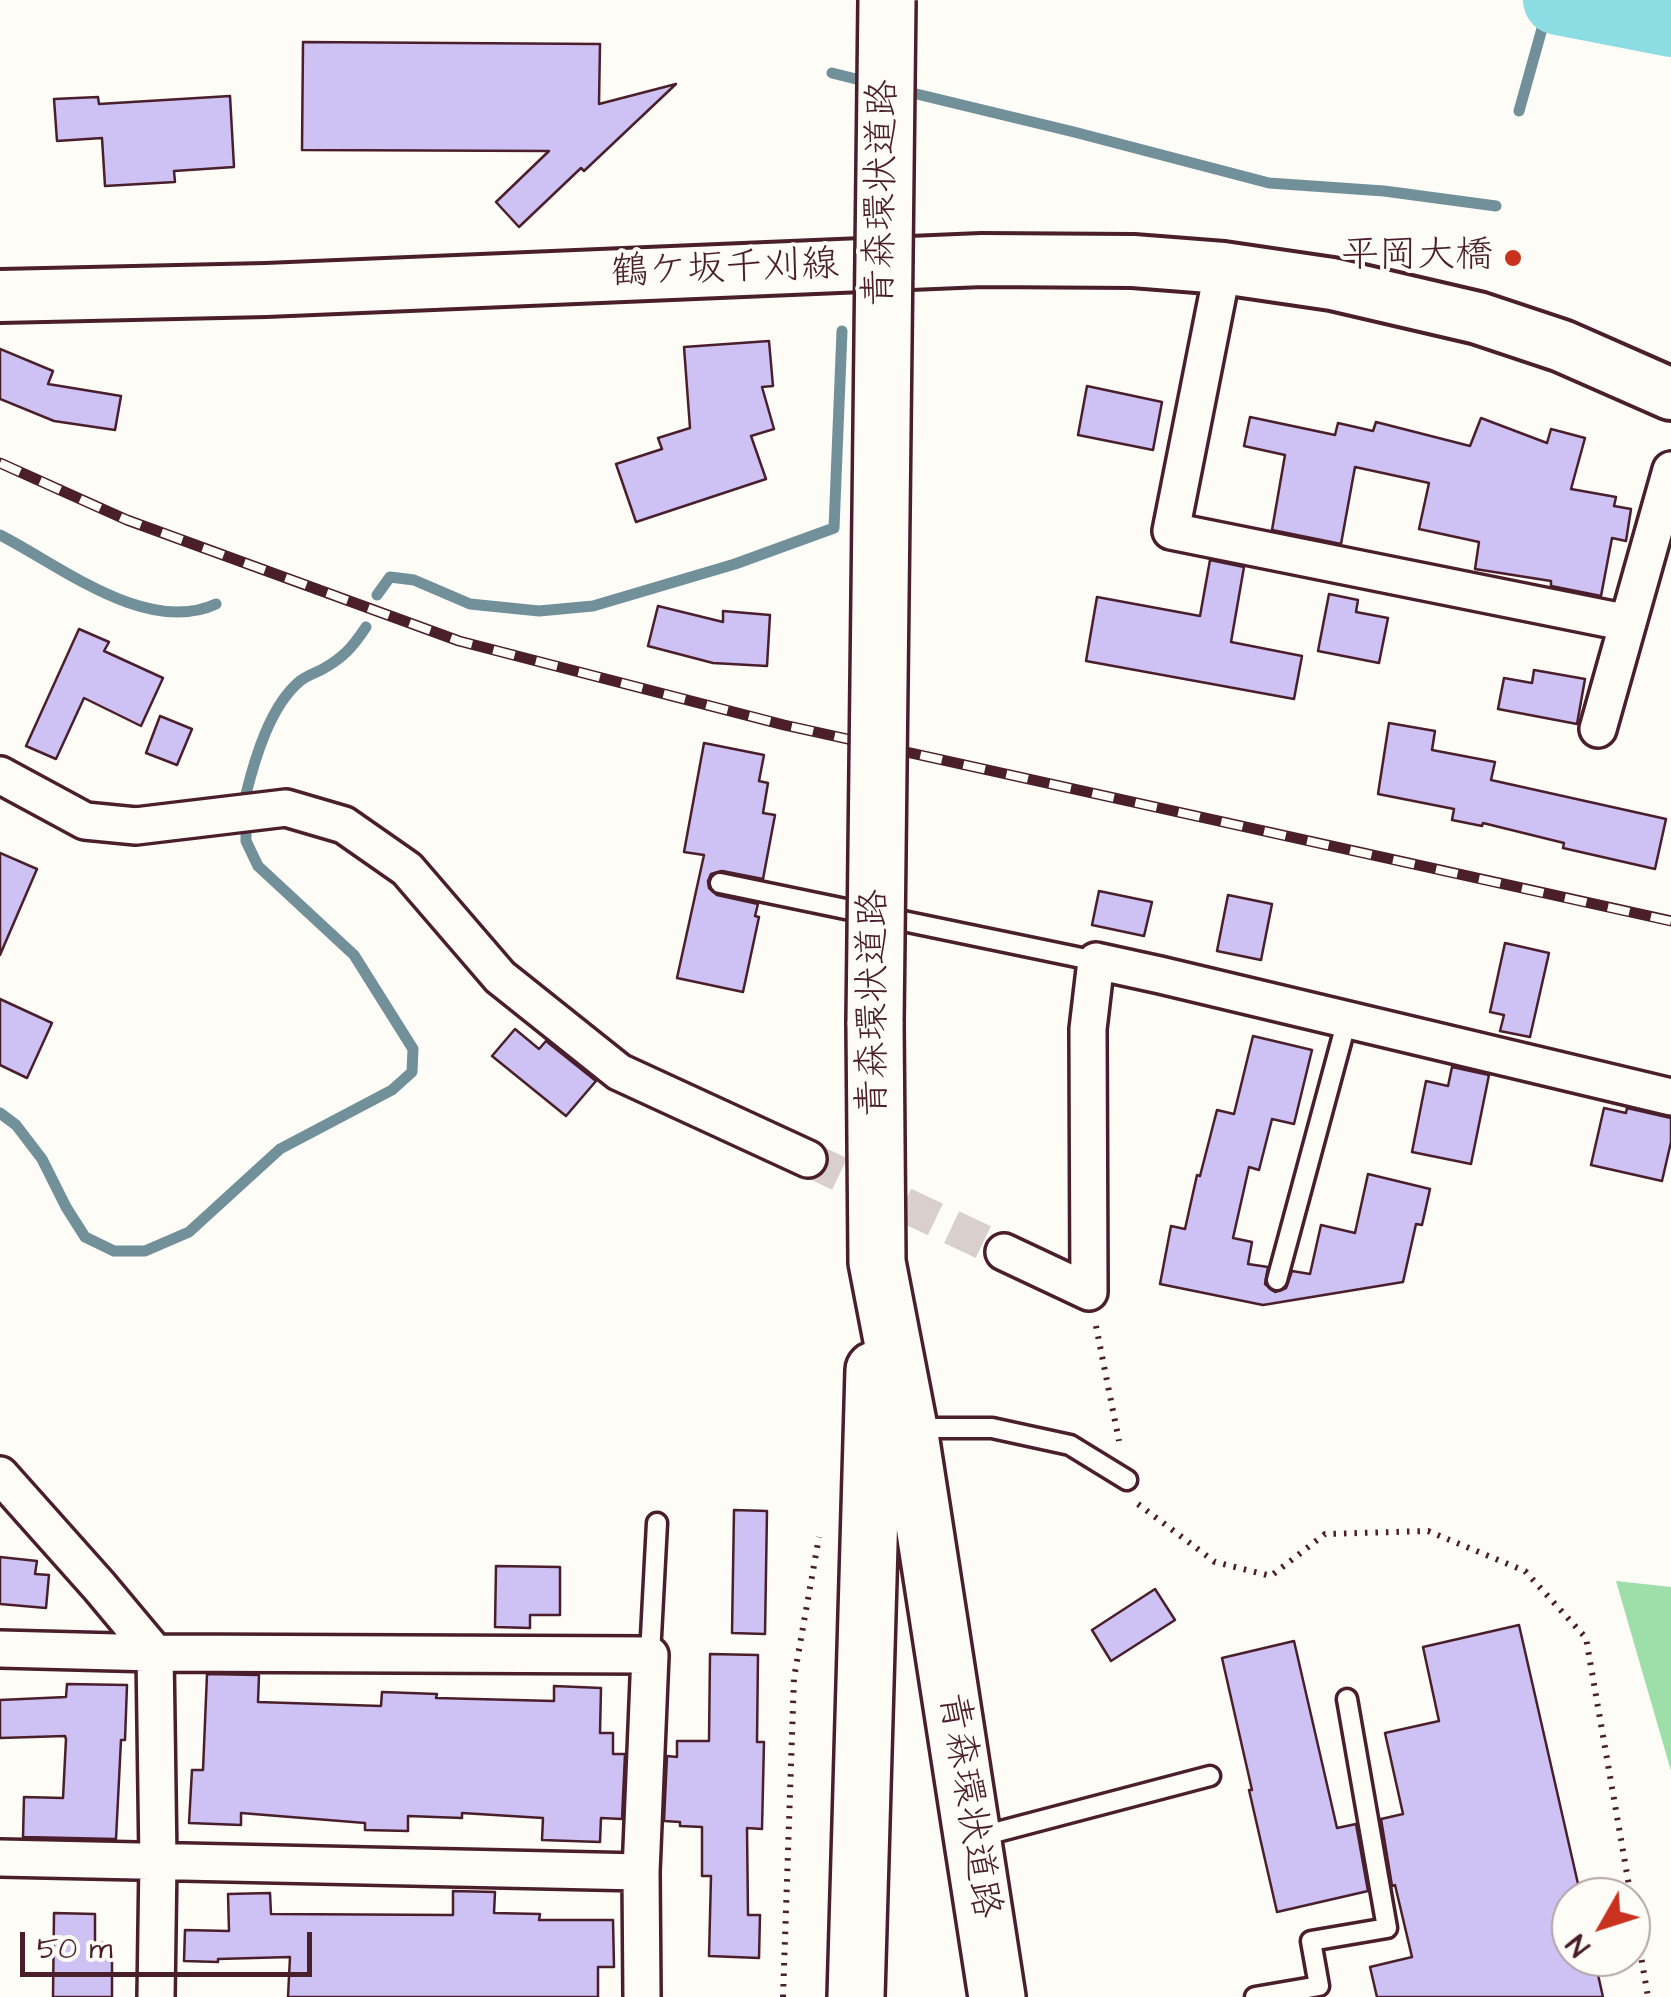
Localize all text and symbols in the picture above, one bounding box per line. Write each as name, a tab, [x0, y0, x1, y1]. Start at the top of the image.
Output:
street label: 青森環状道路	[859, 79, 909, 307]
place label: 平岡大橋	[1341, 235, 1493, 281]
street label: 鶴ケ坂千刈線	[610, 244, 840, 298]
marker: 平岡大橋	[1502, 247, 1524, 269]
street label: 青森環状道路	[853, 889, 899, 1117]
street label: 青森環状道路	[927, 1690, 1007, 1922]
north arrow	[1551, 1877, 1651, 1977]
scale bar	[25, 1912, 318, 1974]
text: N	[1558, 1926, 1600, 1964]
text: 50 m	[37, 1928, 113, 1970]

